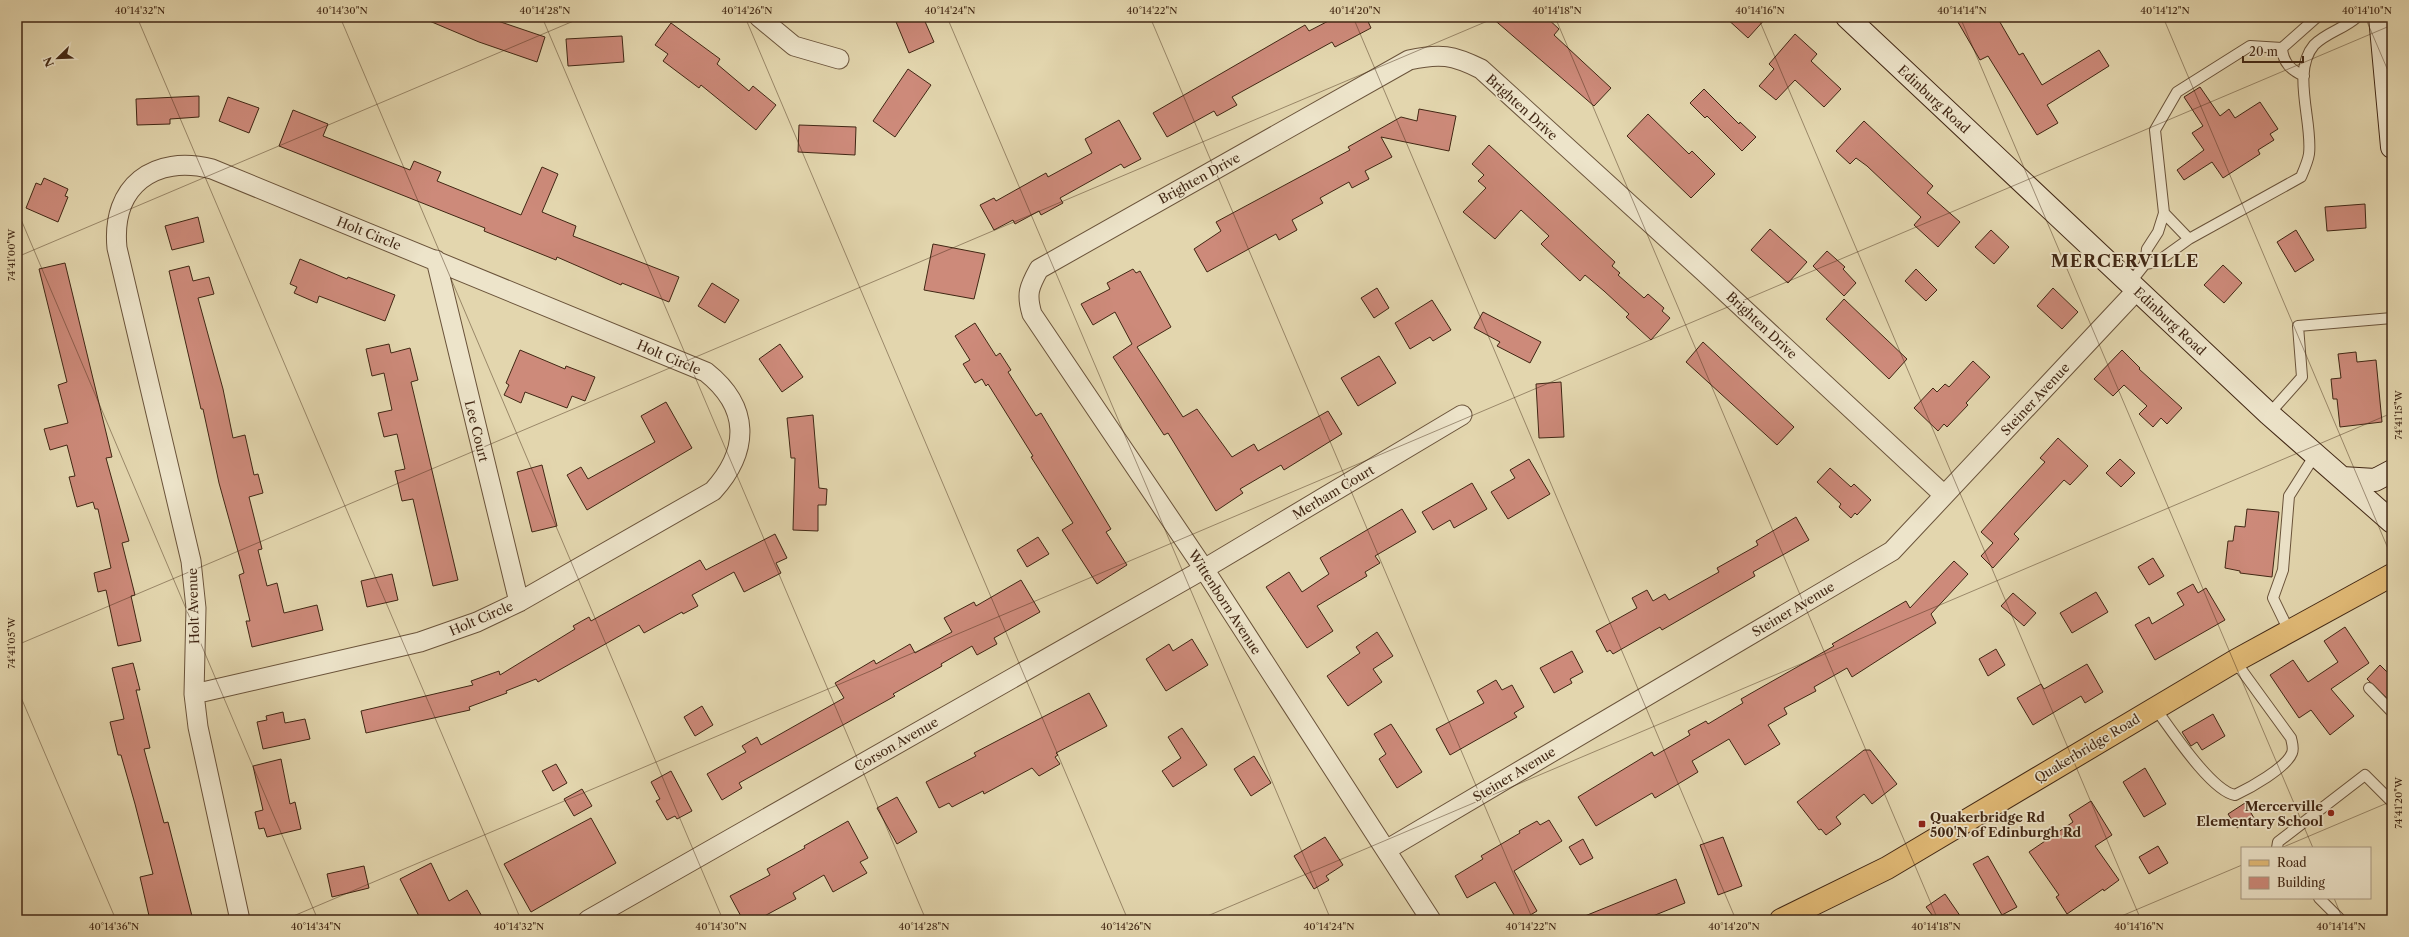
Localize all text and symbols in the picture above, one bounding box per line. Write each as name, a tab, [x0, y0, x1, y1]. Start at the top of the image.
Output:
text: 40°14'32"N	[115, 4, 165, 17]
text: 40°14'30"N	[316, 4, 368, 17]
text: 40°14'28"N	[519, 4, 571, 17]
text: 40°14'26"N	[722, 4, 772, 17]
text: 40°14'24"N	[925, 4, 975, 17]
text: 40°14'22"N	[1127, 4, 1177, 17]
text: 40°14'20"N	[1329, 4, 1381, 17]
text: 40°14'18"N	[1532, 4, 1582, 17]
text: 40°14'16"N	[1735, 4, 1785, 17]
text: 40°14'14"N	[1937, 4, 1987, 17]
text: 40°14'12"N	[2140, 4, 2190, 17]
text: 40°14'10"N	[2342, 4, 2392, 17]
north arrow	[38, 38, 78, 78]
scale bar	[2243, 38, 2303, 64]
text: 20 m	[2249, 44, 2278, 59]
text: N	[40, 54, 57, 69]
street label: Edinburg Road	[1895, 62, 1973, 137]
street label: Brighten Drive	[1483, 71, 1561, 143]
street label: Brighten Drive	[1155, 149, 1243, 207]
street label: Holt Circle	[334, 213, 404, 253]
text: 74°41'00"W	[5, 228, 18, 281]
district label: MERCERVILLE	[2051, 251, 2199, 271]
street label: Edinburg Road	[2131, 284, 2209, 359]
street label: Brighten Drive	[1723, 288, 1801, 362]
street label: Holt Circle	[635, 336, 703, 378]
street label: Steiner Avenue	[1997, 359, 2073, 439]
text: 74°41'15"W	[2392, 389, 2405, 440]
street label: Lee Court	[462, 399, 492, 464]
street label: Merham Court	[1289, 461, 1377, 523]
street label: Wittenborn Avenue	[1185, 546, 1265, 657]
street label: Holt Avenue	[184, 568, 202, 644]
street label: Steiner Avenue	[1749, 578, 1837, 640]
street label: Holt Circle	[447, 597, 515, 639]
text: 74°41'05"W	[5, 616, 18, 669]
street label: Quakerbridge Road	[2031, 710, 2143, 786]
street label: Corson Avenue	[851, 713, 941, 775]
street label: Steiner Avenue	[1470, 743, 1558, 805]
text: 74°41'20"W	[2392, 776, 2405, 829]
place label: Mercerville Elementary School	[2196, 798, 2323, 829]
marker: Mercerville Elementary School	[2326, 808, 2336, 818]
place label: Quakerbridge Rd 500'N of Edinburgh Rd	[1930, 809, 2082, 840]
marker: Quakerbridge Rd 500'N of Edinburgh Rd	[1917, 819, 1927, 829]
legend	[2241, 847, 2371, 899]
text: Road	[2277, 855, 2307, 870]
text: Building	[2277, 875, 2325, 890]
text: 40°14'36"N	[89, 920, 139, 933]
text: 40°14'34"N	[291, 920, 341, 933]
text: 40°14'32"N	[494, 920, 544, 933]
text: 40°14'30"N	[695, 920, 747, 933]
text: 40°14'28"N	[898, 920, 950, 933]
text: 40°14'26"N	[1101, 920, 1151, 933]
text: 40°14'24"N	[1304, 920, 1354, 933]
text: 40°14'22"N	[1506, 920, 1556, 933]
text: 40°14'20"N	[1708, 920, 1760, 933]
text: 40°14'18"N	[1911, 920, 1961, 933]
text: 40°14'16"N	[2114, 920, 2164, 933]
text: 40°14'14"N	[2316, 920, 2366, 933]

